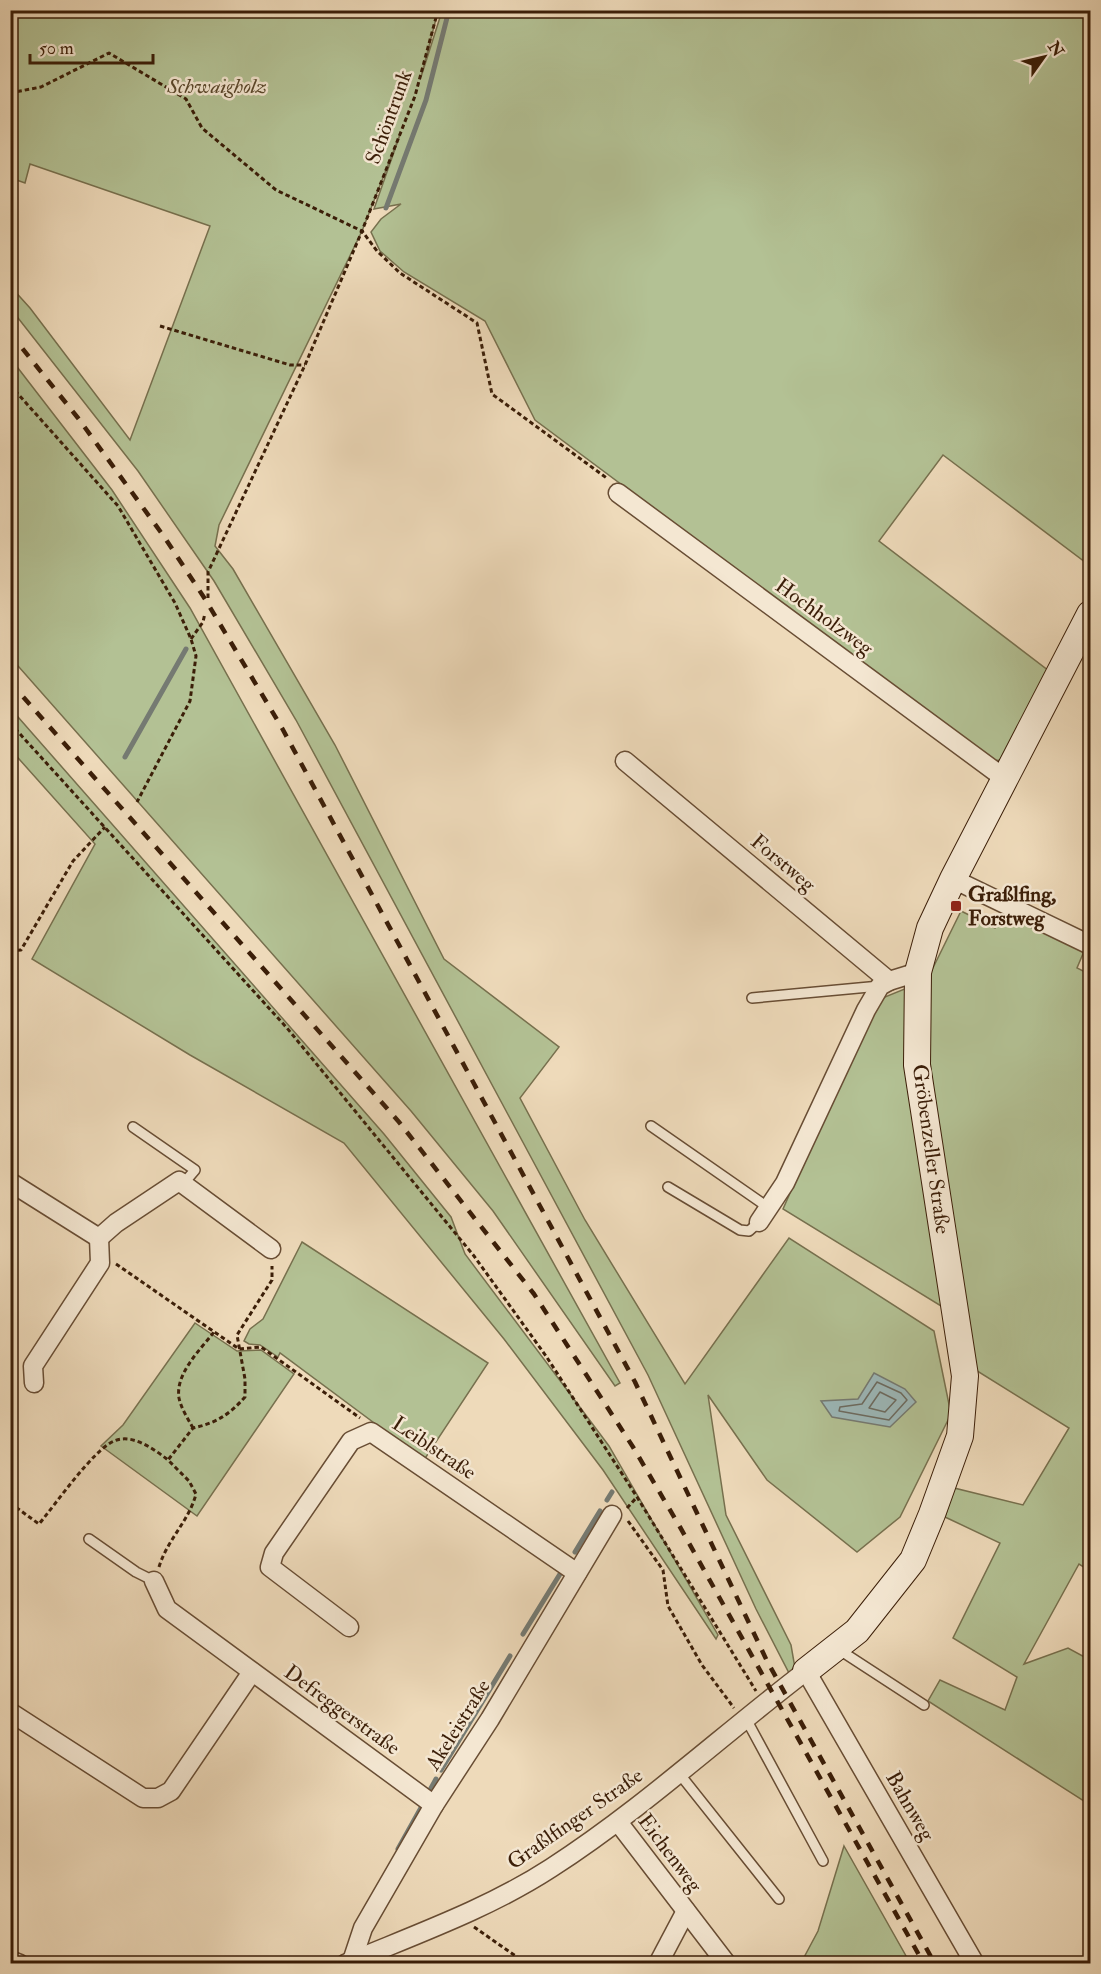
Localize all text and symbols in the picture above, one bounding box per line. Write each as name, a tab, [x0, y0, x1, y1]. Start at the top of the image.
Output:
scale bar	[30, 27, 153, 65]
north arrow	[1014, 27, 1074, 87]
text: 50 m	[39, 37, 74, 60]
text: N	[1043, 37, 1068, 61]
street label: Schöntrunk	[359, 66, 419, 168]
park label: Schwaigholz	[166, 73, 267, 100]
street label: Hochholzweg	[770, 572, 879, 662]
street label: Forstweg	[745, 828, 821, 898]
place label: Graßlfing, Forstweg	[968, 881, 1056, 932]
marker: Graßlfing, Forstweg	[949, 899, 963, 913]
street label: Gröbenzeller Straße	[906, 1062, 956, 1236]
street label: Leiblstraße	[387, 1410, 481, 1486]
street label: Defreggerstraße	[279, 1659, 406, 1761]
street label: Akeleistraße	[419, 1674, 497, 1776]
street label: Graßlfinger Straße	[502, 1762, 648, 1876]
street label: Bahnweg	[879, 1766, 941, 1846]
street label: Eichenweg	[632, 1808, 709, 1898]

